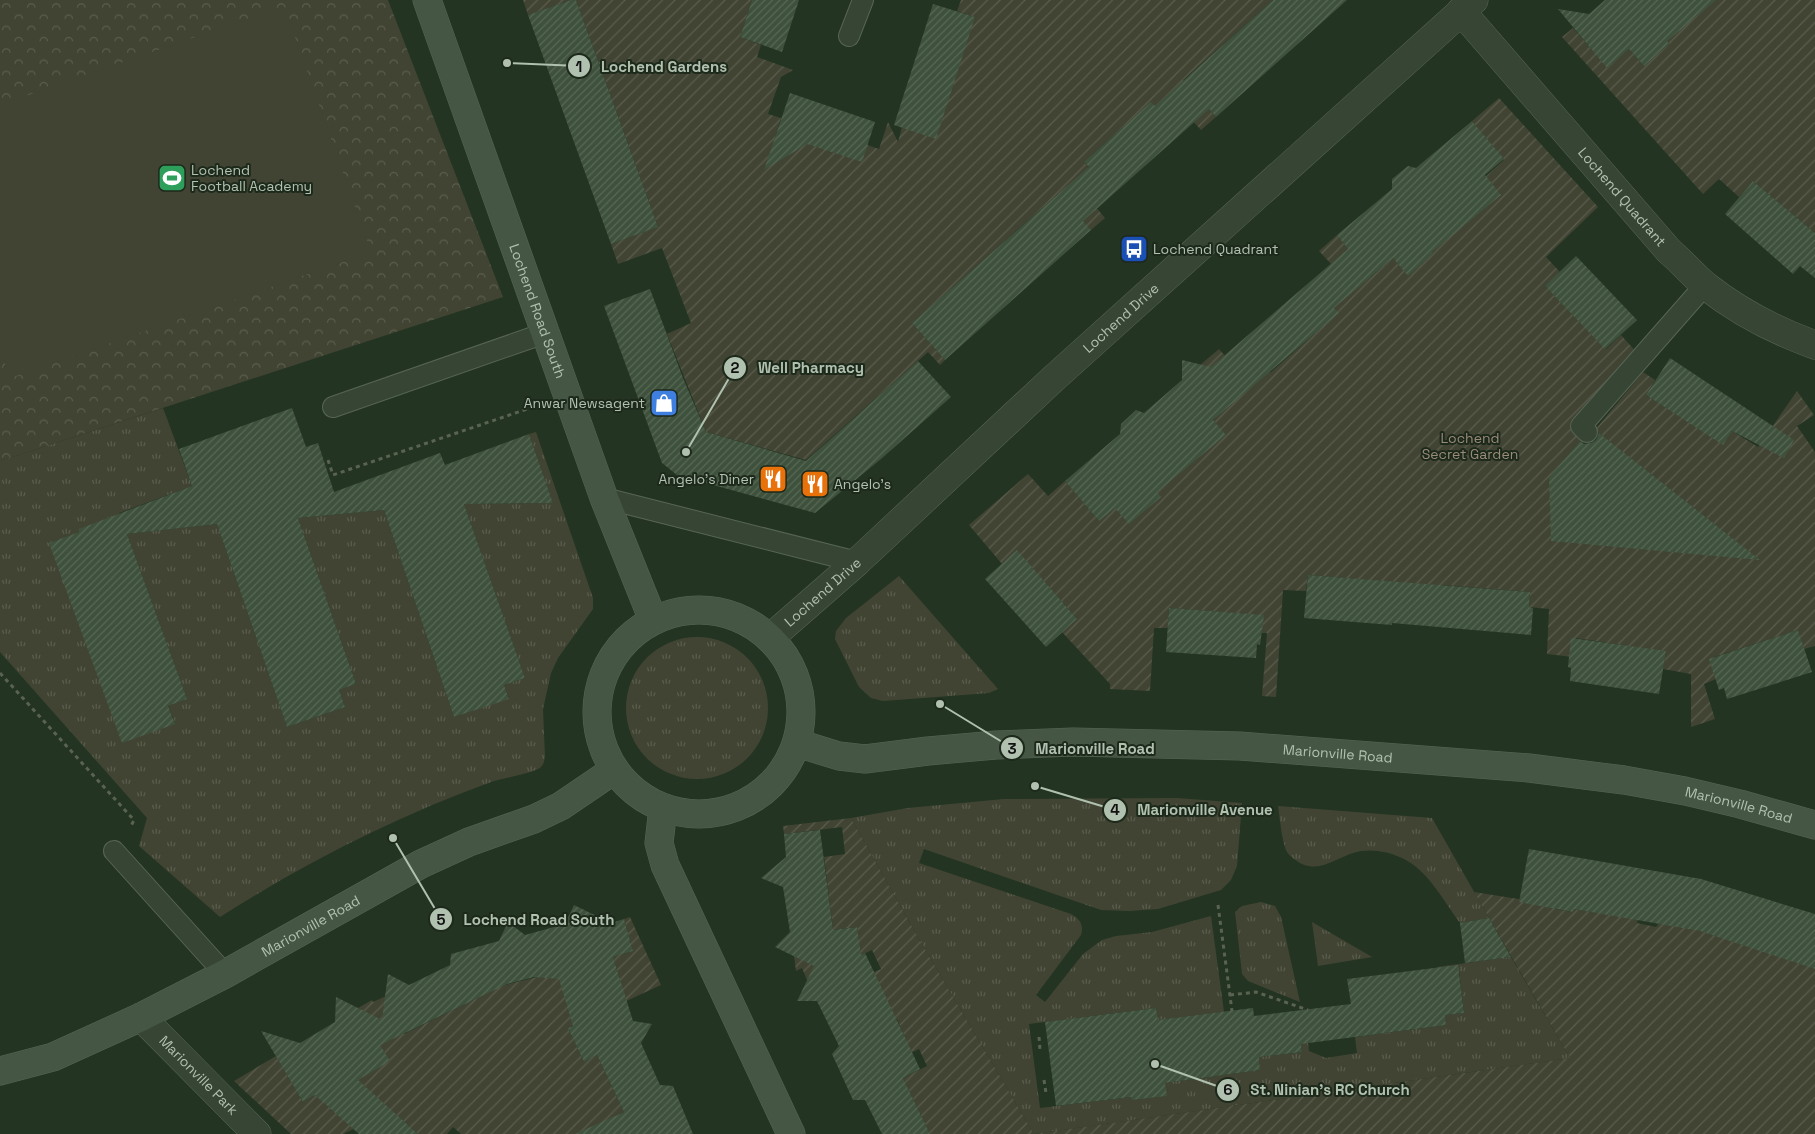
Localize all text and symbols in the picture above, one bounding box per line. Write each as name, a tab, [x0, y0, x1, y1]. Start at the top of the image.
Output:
callout: Lochend Gardens	[566, 51, 737, 81]
text: 1	[576, 57, 582, 76]
text: Lochend Gardens	[601, 57, 727, 76]
street label: Lochend Quadrant	[1574, 144, 1670, 250]
place label: Lochend Football Academy	[191, 161, 312, 195]
sports icon: Lochend Football Academy	[157, 163, 187, 193]
bus stop icon: Lochend Quadrant	[1119, 234, 1149, 264]
place label: Lochend Quadrant	[1153, 240, 1278, 258]
street label: Lochend Road South	[505, 241, 570, 381]
street label: Lochend Drive	[1079, 279, 1163, 357]
callout: Well Pharmacy	[722, 353, 874, 383]
text: 2	[731, 358, 740, 377]
text: Well Pharmacy	[758, 358, 864, 377]
shop icon: Anwar Newsagent	[649, 388, 679, 418]
place label: Anwar Newsagent	[524, 394, 645, 412]
park label: Lochend Secret Garden	[1422, 429, 1518, 463]
restaurant icon: Angelo's Diner	[758, 464, 788, 494]
restaurant icon: Angelo's	[800, 469, 830, 499]
place label: Angelo's Diner	[658, 470, 754, 488]
place label: Angelo's	[834, 475, 891, 493]
street label: Lochend Drive	[781, 553, 865, 630]
callout: Marionville Road	[1000, 733, 1164, 763]
text: 3	[1007, 739, 1017, 758]
text: Marionville Road	[1035, 739, 1155, 758]
street label: Marionville Road	[1282, 740, 1393, 767]
street label: Marionville Road	[1683, 782, 1794, 827]
callout: Marionville Avenue	[1102, 795, 1283, 825]
text: 4	[1110, 800, 1120, 819]
text: Marionville Avenue	[1137, 800, 1273, 819]
street label: Marionville Road	[258, 891, 363, 961]
callout: Lochend Road South	[429, 904, 625, 934]
text: 5	[436, 910, 446, 929]
text: Lochend Road South	[464, 910, 614, 929]
street label: Marionville Park	[155, 1032, 242, 1119]
callout: St. Ninian's RC Church	[1215, 1075, 1420, 1105]
text: 6	[1223, 1080, 1233, 1099]
text: St. Ninian's RC Church	[1250, 1080, 1410, 1099]

